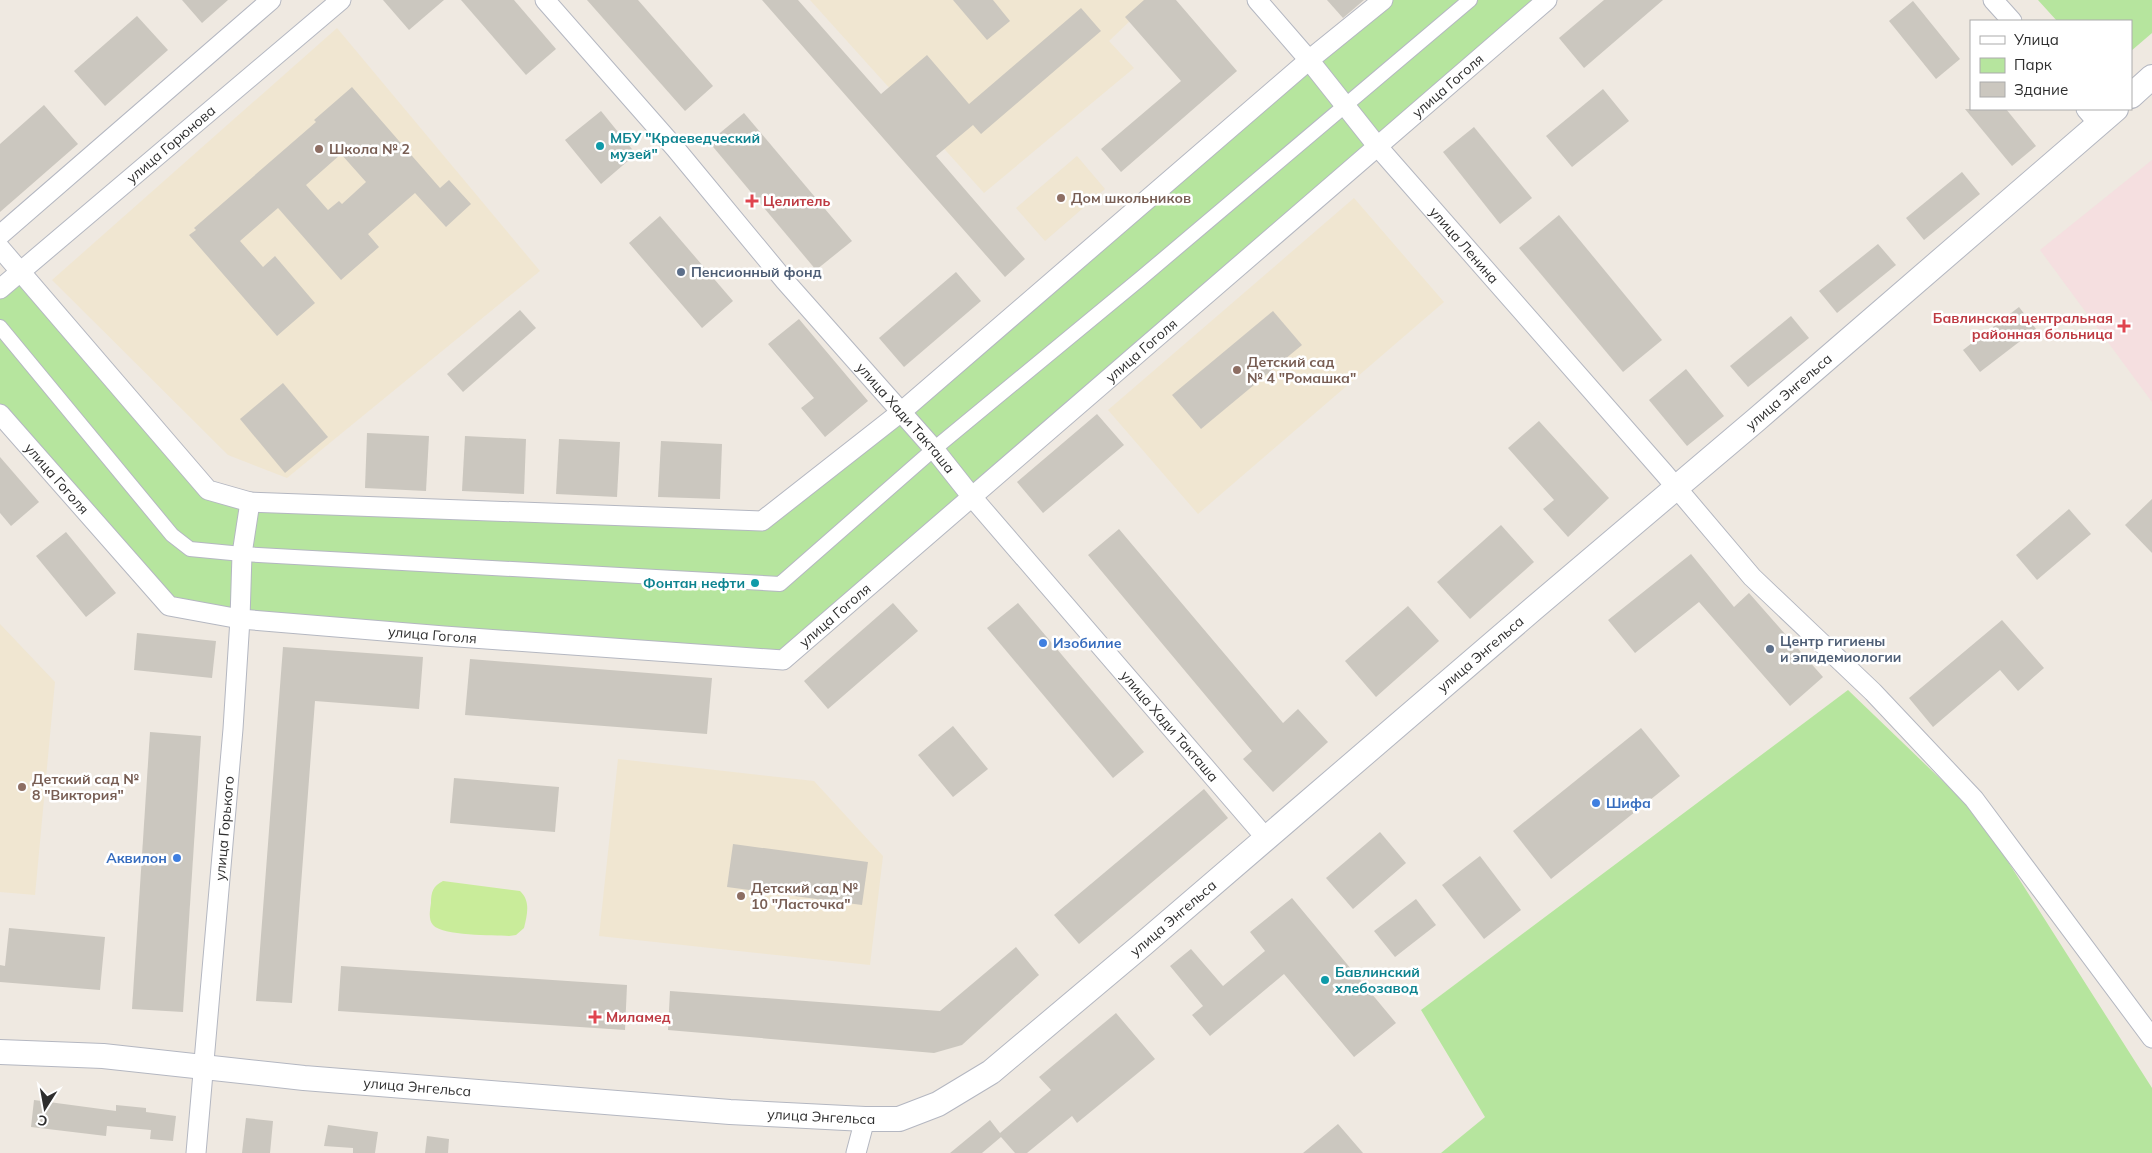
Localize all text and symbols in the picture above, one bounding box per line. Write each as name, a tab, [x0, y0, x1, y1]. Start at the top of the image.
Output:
legend	[1970, 20, 2132, 110]
text: Улица	[2013, 30, 2059, 49]
street label: улица Гоголя	[1408, 50, 1487, 122]
text: Парк	[2014, 55, 2053, 74]
text: Здание	[2014, 80, 2068, 99]
street label: улица Горюнова	[123, 101, 219, 187]
place label: МБУ "Краеведческий музей"	[610, 129, 760, 163]
place label: Школа № 2	[329, 140, 410, 158]
marker: МБУ "Краеведческий музей"	[594, 140, 606, 152]
marker: Школа № 2	[313, 143, 325, 155]
place label: Дом школьников	[1071, 189, 1191, 207]
place label: Целитель	[763, 192, 831, 210]
marker: Дом школьников	[1055, 192, 1067, 204]
marker: Целитель	[745, 194, 759, 208]
street label: улица Ленина	[1425, 203, 1503, 287]
place label: Пенсионный фонд	[691, 263, 822, 281]
marker: Пенсионный фонд	[675, 266, 687, 278]
place label: Бавлинская центральная районная больница	[1933, 309, 2113, 343]
street label: улица Гоголя	[1102, 315, 1181, 386]
marker: Бавлинская центральная районная больница	[2117, 319, 2131, 333]
street label: улица Энгельса	[1742, 350, 1836, 434]
place label: Детский сад № 4 "Ромашка"	[1247, 353, 1356, 387]
street label: улица Хади Такташа	[852, 359, 959, 477]
marker: Детский сад № 4 "Ромашка"	[1231, 364, 1243, 376]
street label: улица Гоголя	[21, 439, 93, 518]
place label: Фонтан нефти	[643, 574, 745, 592]
marker: Фонтан нефти	[749, 577, 761, 589]
street label: улица Гоголя	[795, 579, 874, 651]
street label: улица Энгельса	[1434, 612, 1527, 696]
street label: улица Гоголя	[387, 622, 477, 647]
place label: Центр гигиены и эпидемиологии	[1780, 632, 1901, 666]
place label: Изобилие	[1053, 634, 1122, 652]
marker: Изобилие	[1037, 637, 1049, 649]
marker: Центр гигиены и эпидемиологии	[1764, 643, 1776, 655]
street label: улица Хади Такташа	[1117, 667, 1223, 786]
place label: Детский сад № 8 "Виктория"	[32, 770, 139, 804]
street label: улица Горького	[211, 775, 238, 881]
marker: Детский сад № 8 "Виктория"	[16, 781, 28, 793]
place label: Шифа	[1606, 794, 1651, 812]
marker: Шифа	[1590, 797, 1602, 809]
place label: Аквилон	[106, 849, 167, 867]
marker: Аквилон	[171, 852, 183, 864]
street label: улица Энгельса	[1126, 876, 1220, 960]
place label: Детский сад № 10 "Ласточка"	[751, 879, 858, 913]
marker: Детский сад № 10 "Ласточка"	[735, 890, 747, 902]
place label: Бавлинский хлебозавод	[1334, 963, 1420, 997]
marker: Бавлинский хлебозавод	[1319, 974, 1331, 986]
place label: Миламед	[606, 1008, 671, 1026]
marker: Миламед	[588, 1010, 602, 1024]
street label: улица Энгельса	[363, 1074, 472, 1100]
north arrow	[20, 1083, 70, 1133]
street label: улица Энгельса	[767, 1105, 875, 1128]
text: С	[36, 1111, 49, 1131]

